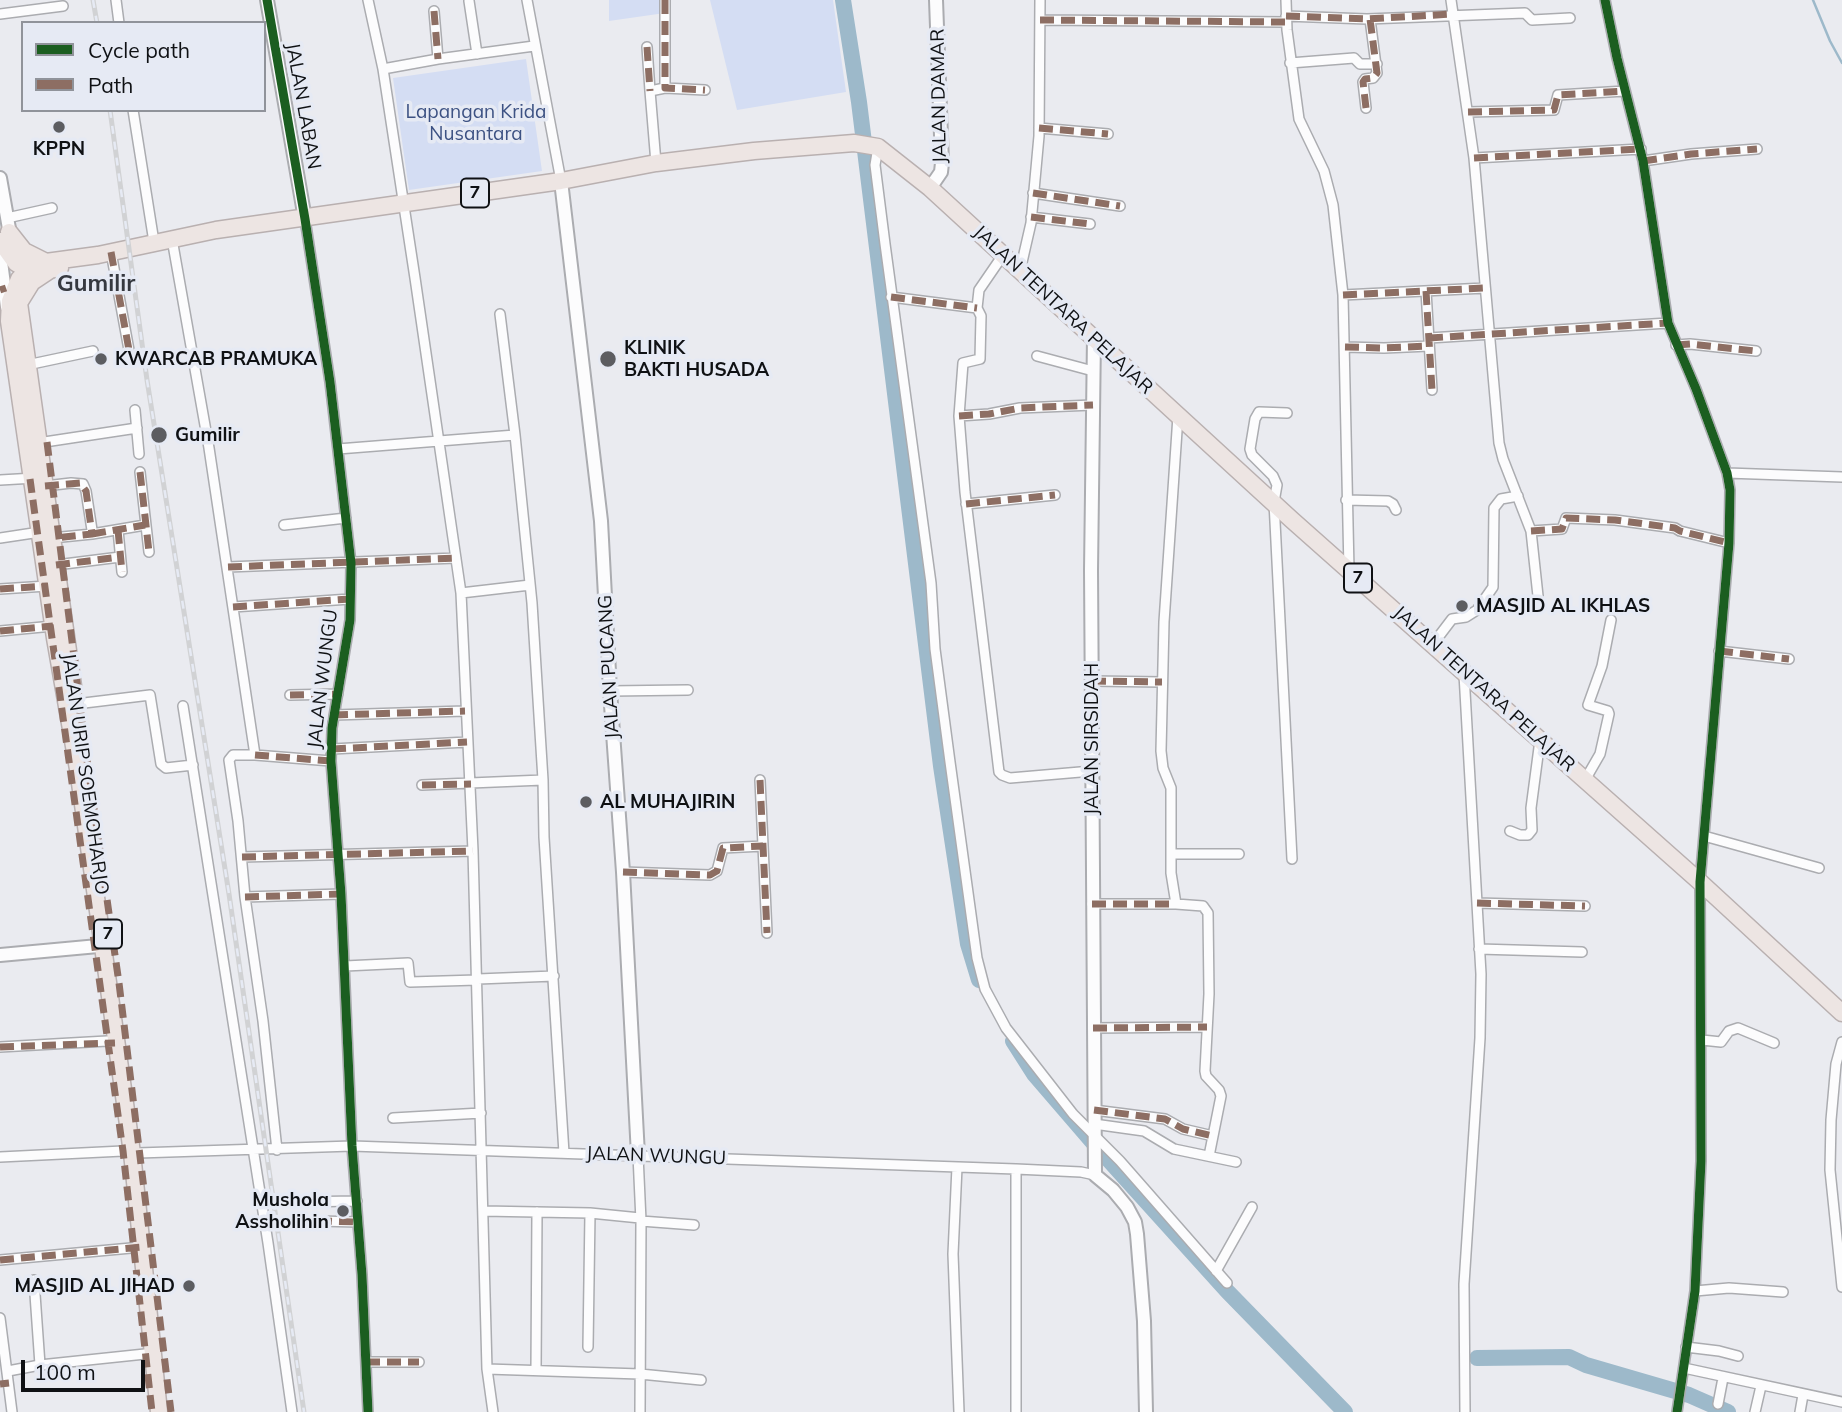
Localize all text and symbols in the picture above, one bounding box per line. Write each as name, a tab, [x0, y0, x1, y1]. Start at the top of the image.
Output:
legend	[21, 21, 266, 112]
street label: JALAN DAMAR	[926, 28, 952, 164]
text: Cycle path	[88, 37, 190, 63]
street label: JALAN LABAN	[281, 41, 325, 171]
text: Path	[88, 72, 133, 98]
park label: Lapangan Krida Nusantara	[406, 101, 546, 145]
marker: KPPN	[51, 119, 67, 135]
place label: KPPN	[33, 138, 85, 160]
road number: 7	[461, 178, 489, 208]
street label: JALAN TENTARA PELAJAR	[968, 221, 1158, 399]
district label: Gumilir	[57, 270, 135, 298]
place label: KLINIK BAKTI HUSADA	[624, 337, 769, 381]
place label: KWARCAB PRAMUKA	[115, 348, 317, 370]
marker: KLINIK BAKTI HUSADA	[598, 349, 618, 369]
marker: KWARCAB PRAMUKA	[93, 351, 109, 367]
place label: Gumilir	[175, 424, 240, 446]
marker: Gumilir	[149, 425, 169, 445]
road number: 7	[1344, 564, 1372, 592]
street label: JALAN PUCANG	[594, 594, 624, 740]
place label: MASJID AL IKHLAS	[1476, 595, 1650, 617]
marker: MASJID AL IKHLAS	[1454, 598, 1470, 614]
street label: JALAN TENTARA PELAJAR	[1388, 601, 1580, 777]
street label: JALAN WUNGU	[303, 608, 343, 750]
street label: JALAN URIP SOEMOHARJO	[57, 652, 113, 896]
street label: JALAN SIRSIDAH	[1081, 663, 1103, 815]
place label: AL MUHAJIRIN	[600, 791, 735, 813]
marker: AL MUHAJIRIN	[578, 794, 594, 810]
road number: 7	[94, 919, 122, 948]
street label: JALAN WUNGU	[586, 1142, 726, 1170]
place label: Mushola Assholihin	[235, 1189, 329, 1233]
marker: Mushola Assholihin	[335, 1203, 351, 1219]
place label: MASJID AL JIHAD	[15, 1275, 175, 1297]
marker: MASJID AL JIHAD	[181, 1278, 197, 1294]
scale bar	[24, 1346, 149, 1390]
text: 100 m	[34, 1359, 96, 1385]

